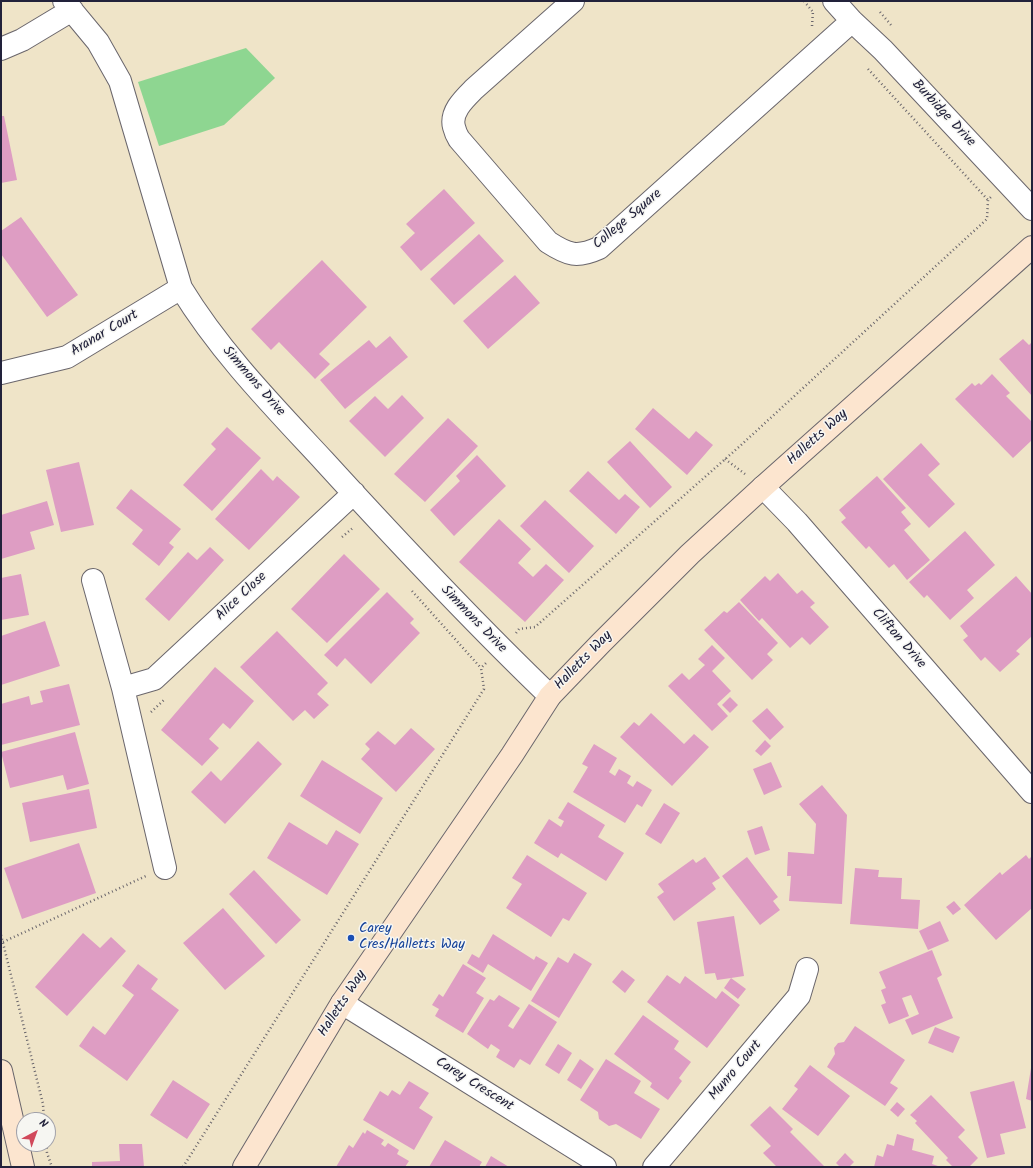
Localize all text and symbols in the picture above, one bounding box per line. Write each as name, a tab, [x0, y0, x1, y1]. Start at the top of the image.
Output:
street label: Burbidge Drive	[908, 77, 978, 151]
street label: College Square	[590, 186, 666, 254]
street label: Aranar Court	[68, 307, 142, 361]
street label: Simmons Drive	[218, 343, 288, 421]
street label: Halletts Way	[784, 406, 852, 470]
street label: Alice Close	[213, 569, 271, 625]
street label: Simmons Drive	[437, 583, 509, 657]
street label: Clifton Drive	[867, 605, 929, 673]
street label: Halletts Way	[552, 628, 616, 694]
place label: Carey Cres/Halletts Way	[359, 922, 465, 954]
marker: Carey Cres/Halletts Way	[346, 933, 356, 943]
street label: Halletts Way	[315, 968, 371, 1040]
street label: Munro Court	[706, 1038, 766, 1104]
street label: Carey Crescent	[432, 1054, 516, 1116]
north arrow	[16, 1112, 56, 1152]
text: N	[35, 1115, 52, 1133]

